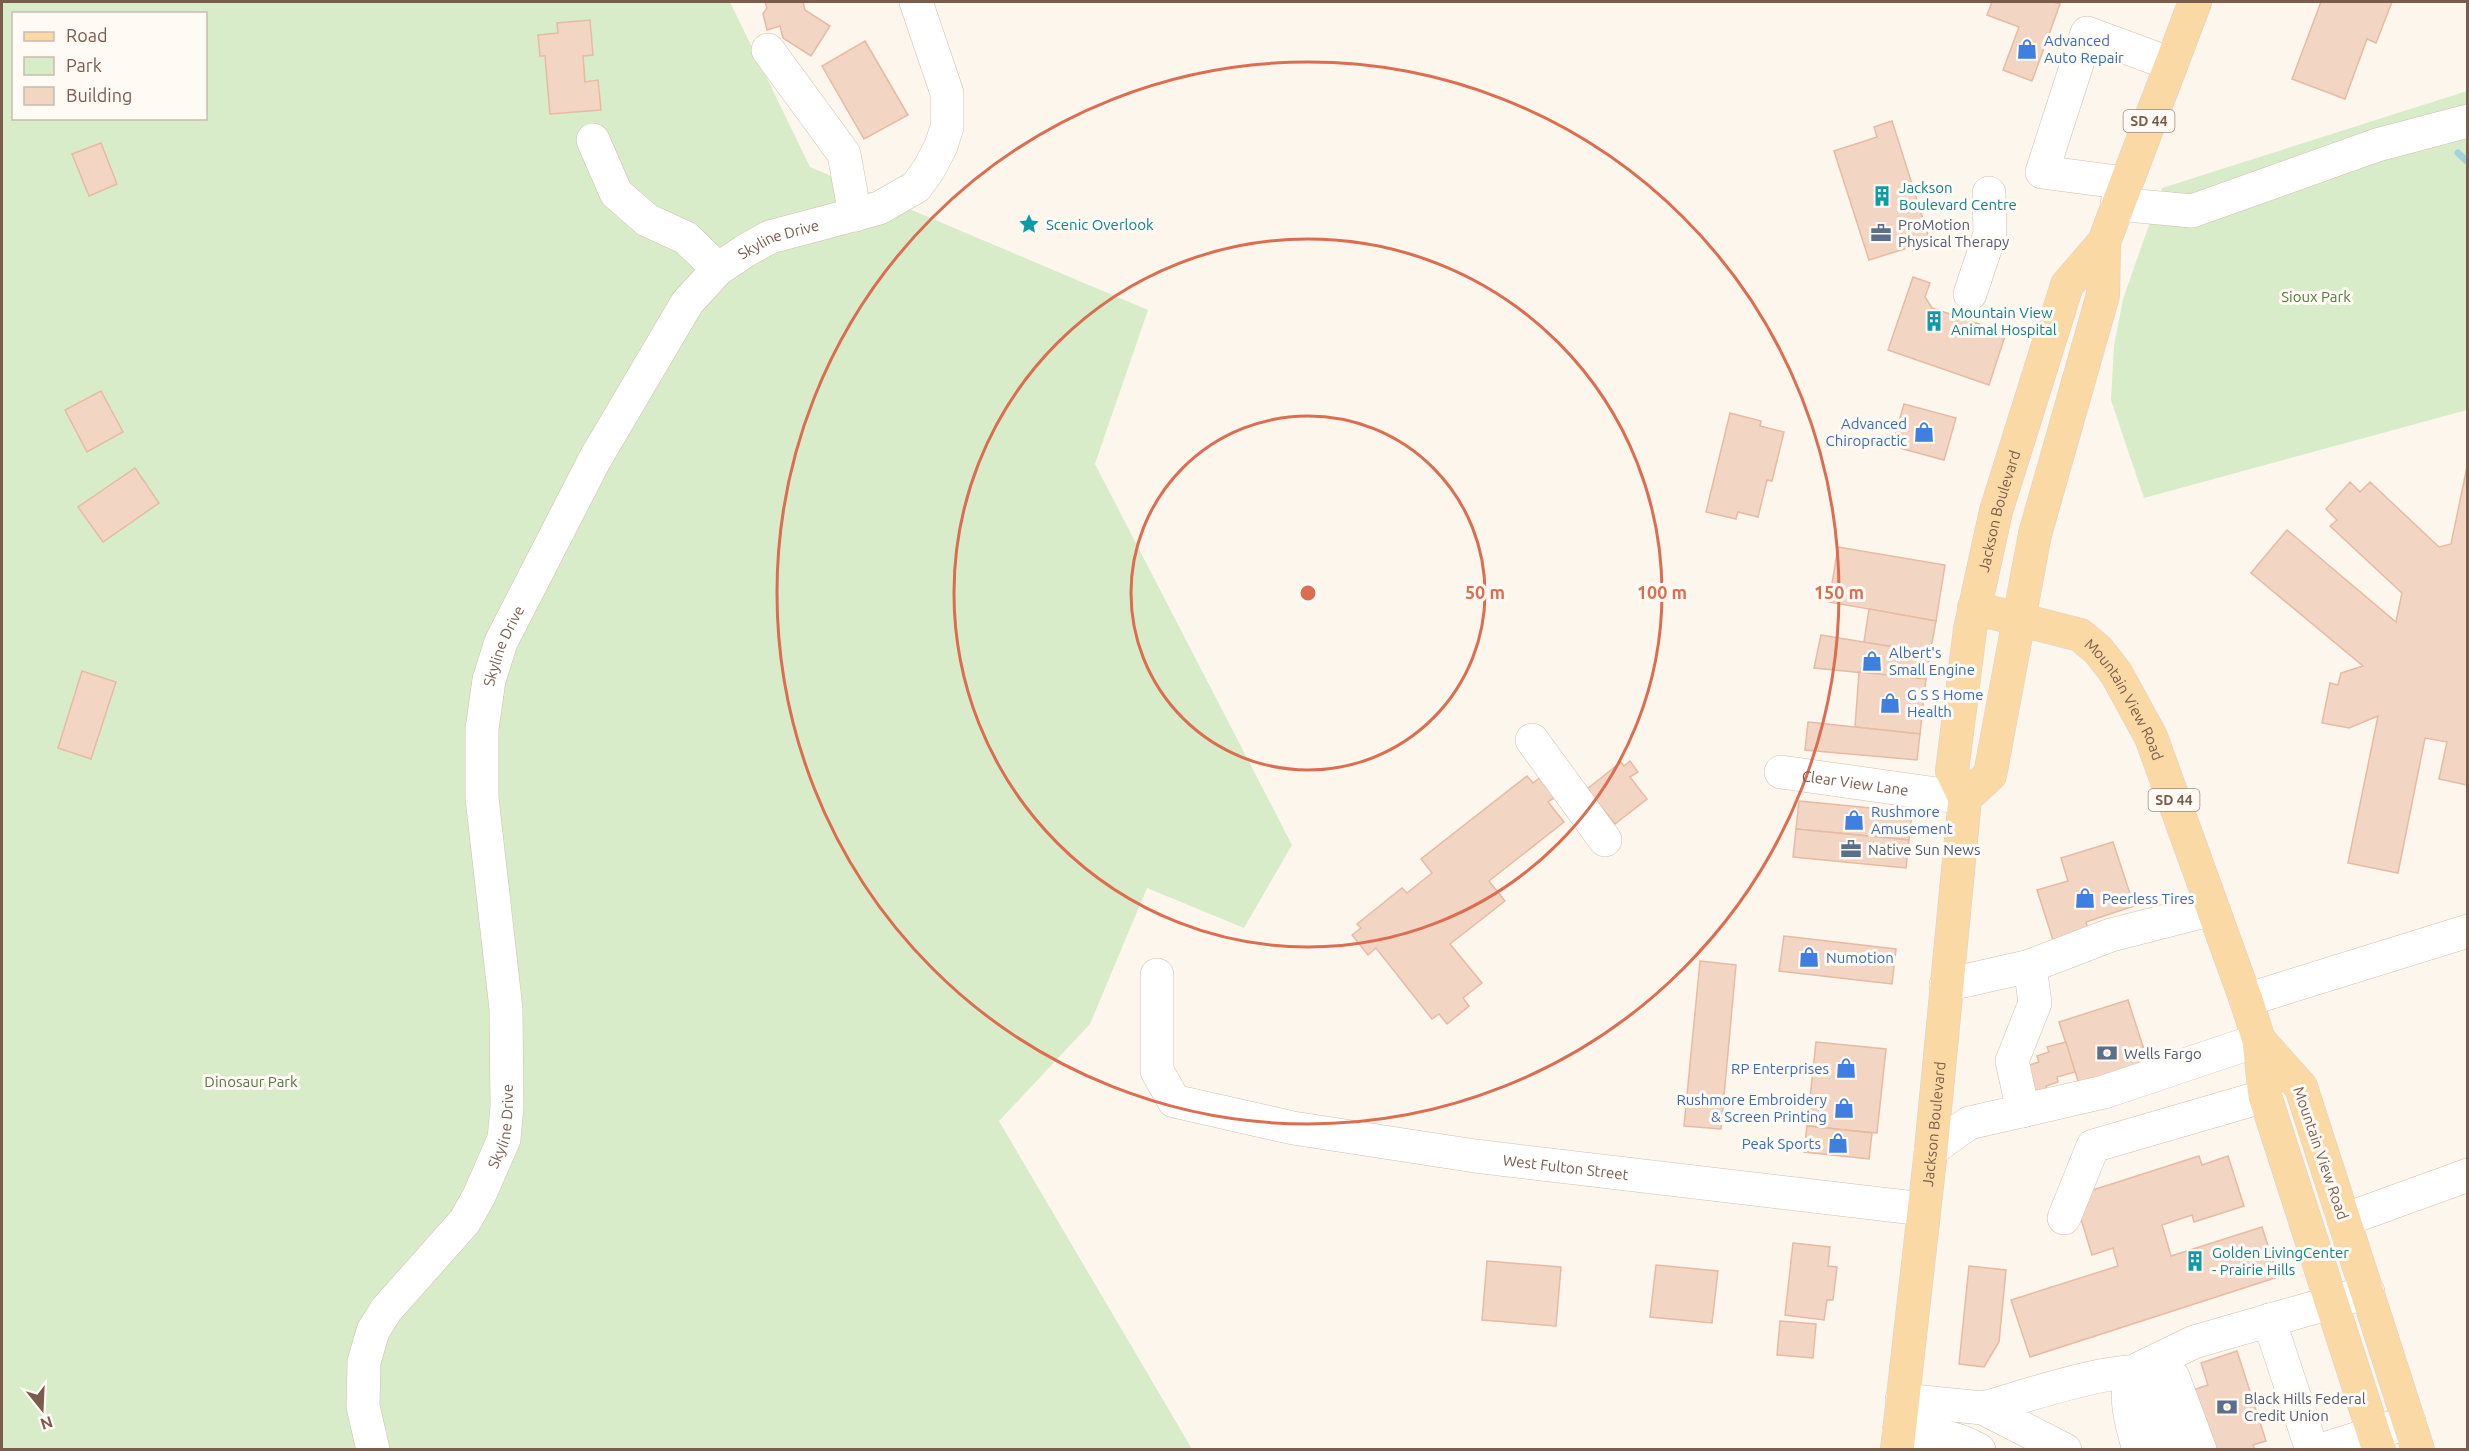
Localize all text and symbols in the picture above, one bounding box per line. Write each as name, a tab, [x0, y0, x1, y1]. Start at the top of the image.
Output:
legend	[12, 12, 207, 120]
text: Road	[66, 25, 108, 45]
place label: Advanced Auto Repair	[2044, 32, 2124, 66]
shop icon: Advanced Auto Repair	[2015, 37, 2039, 61]
text: Park	[66, 55, 102, 75]
text: Building	[66, 85, 132, 105]
road number: SD 44	[2124, 110, 2174, 132]
place label: Jackson Boulevard Centre	[1899, 179, 2017, 213]
building icon: Jackson Boulevard Centre	[1870, 184, 1894, 208]
place icon: Scenic Overlook	[1017, 212, 1041, 236]
street label: Skyline Drive	[734, 216, 821, 262]
place label: Scenic Overlook	[1046, 216, 1154, 233]
place label: ProMotion Physical Therapy	[1898, 216, 2009, 250]
office icon: ProMotion Physical Therapy	[1869, 221, 1893, 245]
park label: Sioux Park	[2281, 288, 2351, 305]
place label: Mountain View Animal Hospital	[1951, 304, 2057, 338]
building icon: Mountain View Animal Hospital	[1922, 309, 1946, 333]
place label: Advanced Chiropractic	[1826, 415, 1907, 449]
shop icon: Advanced Chiropractic	[1912, 420, 1936, 444]
street label: Jackson Boulevard	[1974, 448, 2023, 574]
text: 50 m	[1465, 582, 1505, 602]
text: 100 m	[1637, 582, 1687, 602]
text: 150 m	[1814, 582, 1864, 602]
centre of rings	[1298, 583, 1318, 603]
street label: Skyline Drive	[480, 602, 527, 687]
street label: Mountain View Road	[2082, 635, 2167, 762]
place label: Albert's Small Engine	[1889, 644, 1975, 678]
shop icon: Albert's Small Engine	[1860, 649, 1884, 673]
place label: G S S Home Health	[1907, 686, 1983, 720]
shop icon: G S S Home Health	[1878, 691, 1902, 715]
street label: Clear View Lane	[1801, 767, 1910, 798]
road number: SD 44	[2148, 789, 2200, 811]
place label: Rushmore Amusement	[1871, 803, 1953, 837]
shop icon: Rushmore Amusement	[1842, 808, 1866, 832]
office icon: Native Sun News	[1839, 837, 1863, 861]
place label: Native Sun News	[1868, 841, 1981, 858]
shop icon: Peerless Tires	[2073, 886, 2097, 910]
place label: Peerless Tires	[2102, 890, 2194, 907]
shop icon: Numotion	[1797, 945, 1821, 969]
place label: Numotion	[1826, 949, 1894, 966]
bank icon: Wells Fargo	[2095, 1041, 2119, 1065]
place label: Wells Fargo	[2124, 1045, 2202, 1062]
shop icon: RP Enterprises	[1834, 1056, 1858, 1080]
place label: RP Enterprises	[1731, 1060, 1829, 1077]
street label: Jackson Boulevard	[1918, 1061, 1948, 1187]
park label: Dinosaur Park	[204, 1073, 298, 1090]
street label: Skyline Drive	[484, 1084, 516, 1171]
street label: Mountain View Road	[2290, 1084, 2352, 1222]
place label: Rushmore Embroidery & Screen Printing	[1676, 1091, 1827, 1125]
shop icon: Rushmore Embroidery & Screen Printing	[1832, 1096, 1856, 1120]
shop icon: Peak Sports	[1826, 1131, 1850, 1155]
place label: Peak Sports	[1742, 1135, 1821, 1152]
street label: West Fulton Street	[1502, 1151, 1630, 1183]
place label: Golden LivingCenter - Prairie Hills	[2212, 1244, 2349, 1278]
building icon: Golden LivingCenter - Prairie Hills	[2183, 1249, 2207, 1273]
north arrow	[12, 1379, 72, 1439]
place label: Black Hills Federal Credit Union	[2244, 1390, 2366, 1424]
bank icon: Black Hills Federal Credit Union	[2215, 1395, 2239, 1419]
text: N	[38, 1413, 55, 1434]

